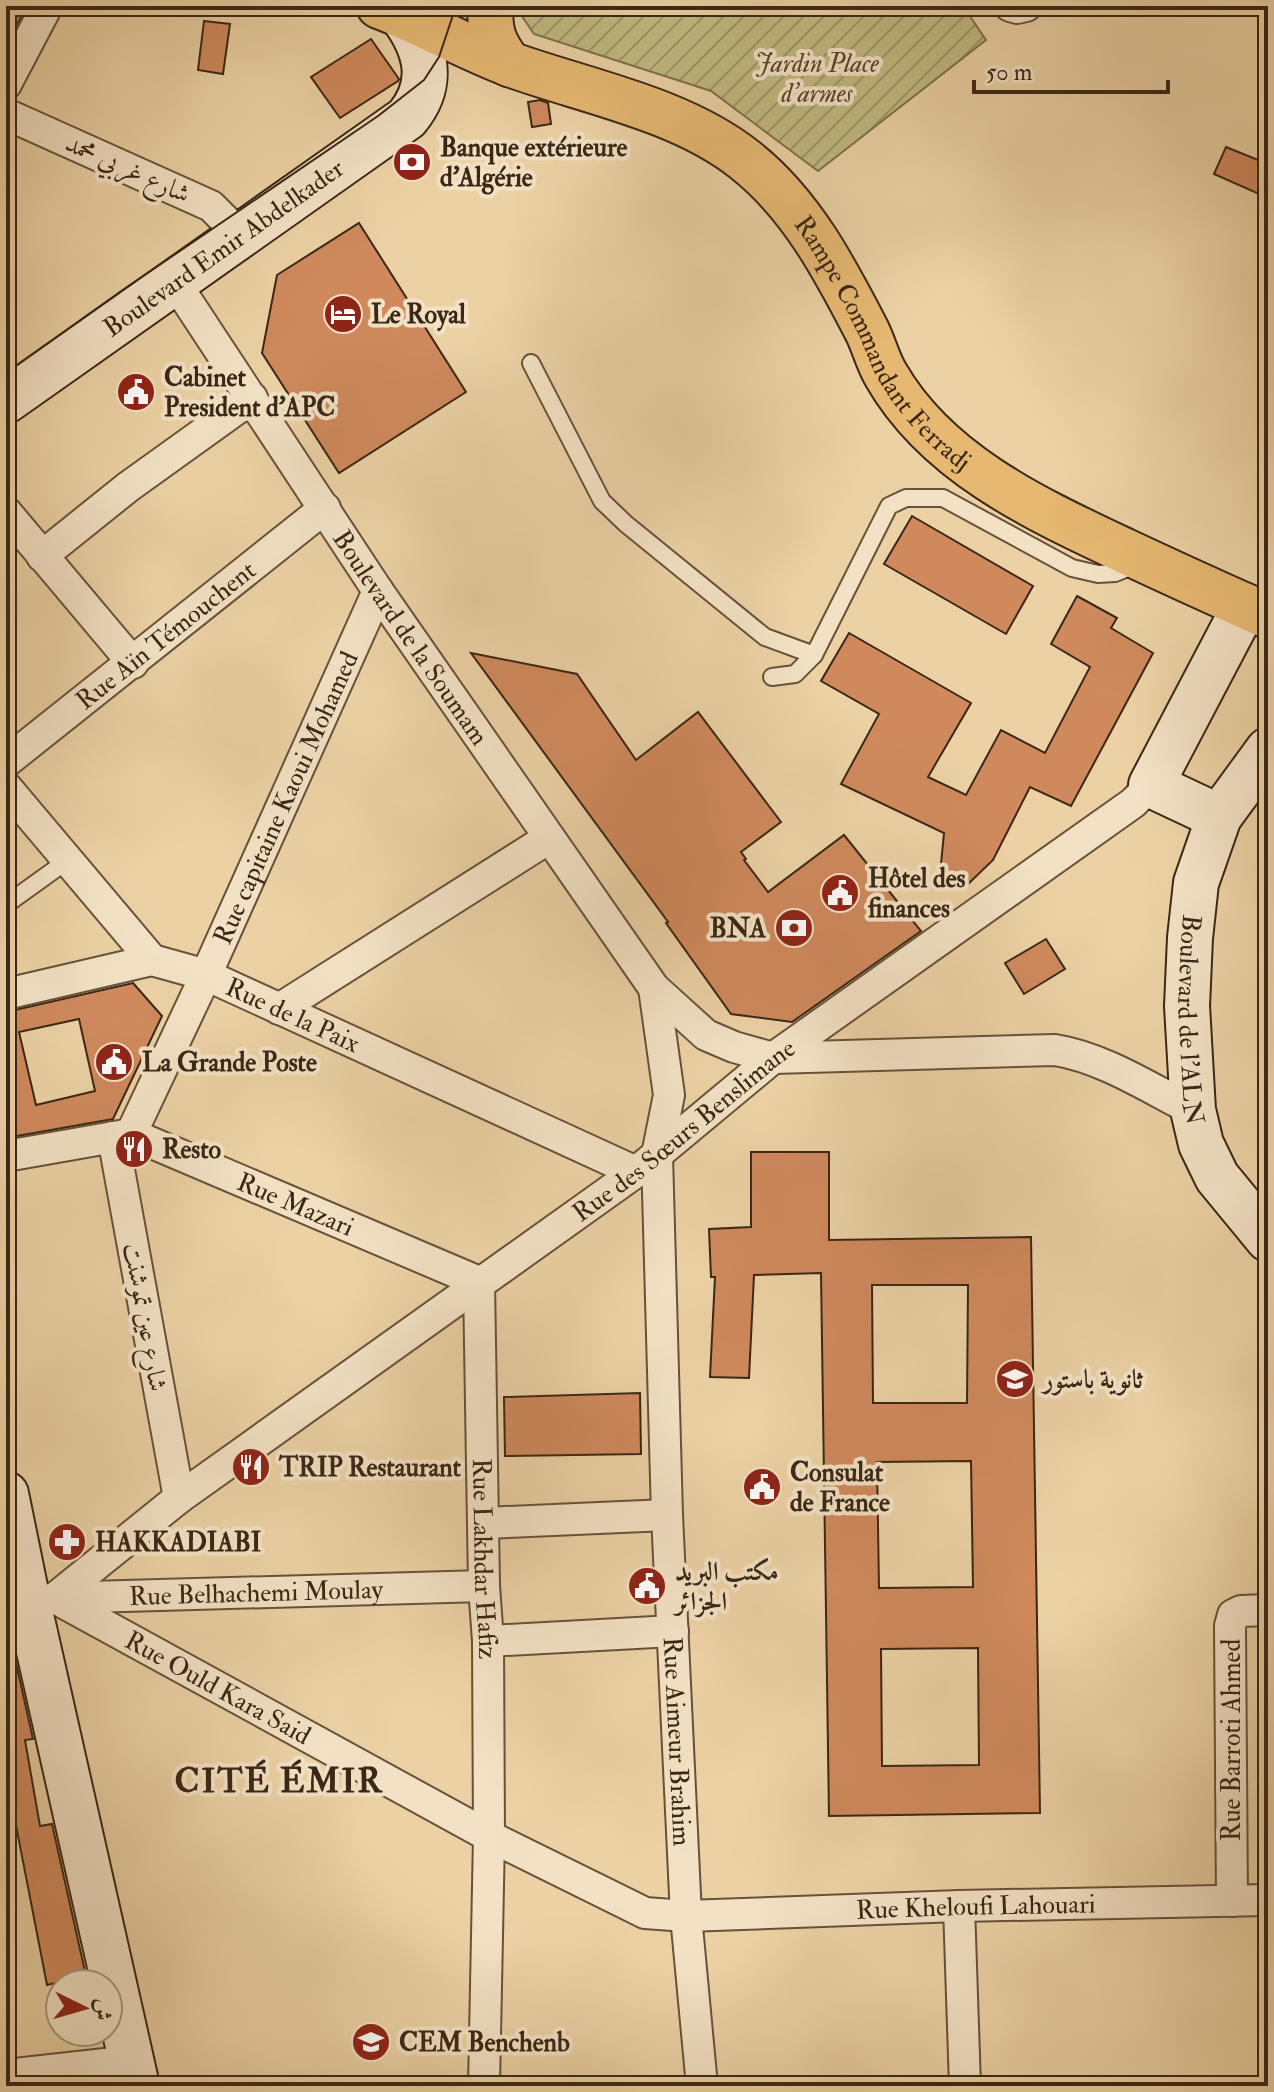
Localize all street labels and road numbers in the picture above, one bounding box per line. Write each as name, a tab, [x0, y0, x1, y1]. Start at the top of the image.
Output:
street label: شارع غربي محمد	[58, 127, 195, 215]
street label: Boulevard Emir Abdelkader	[97, 152, 351, 344]
street label: Rampe Commandant Ferradj	[787, 210, 977, 478]
street label: Boulevard de la Soumam	[325, 524, 495, 752]
street label: Rue Aïn Témouchent	[70, 554, 263, 717]
street label: Rue capitaine Kaoui Mohamed	[207, 647, 366, 950]
street label: Boulevard de l'ALN	[1170, 913, 1211, 1129]
street label: Rue de la Paix	[220, 971, 365, 1060]
street label: Rue des Sœurs Benslimane	[566, 1032, 802, 1229]
street label: Rue Mazari	[232, 1166, 359, 1244]
street label: شارع عين تموشنت	[111, 1240, 174, 1395]
street label: Rue Lakhdar Hafiz	[465, 1458, 503, 1660]
street label: Rue Belhachemi Moulay	[129, 1574, 384, 1613]
street label: Rue Ould Kara Said	[119, 1624, 316, 1752]
street label: Rue Aimeur Brahim	[656, 1636, 698, 1847]
street label: Rue Barroti Ahmed	[1216, 1639, 1248, 1841]
street label: Rue Kheloufi Lahouari	[855, 1888, 1096, 1927]

